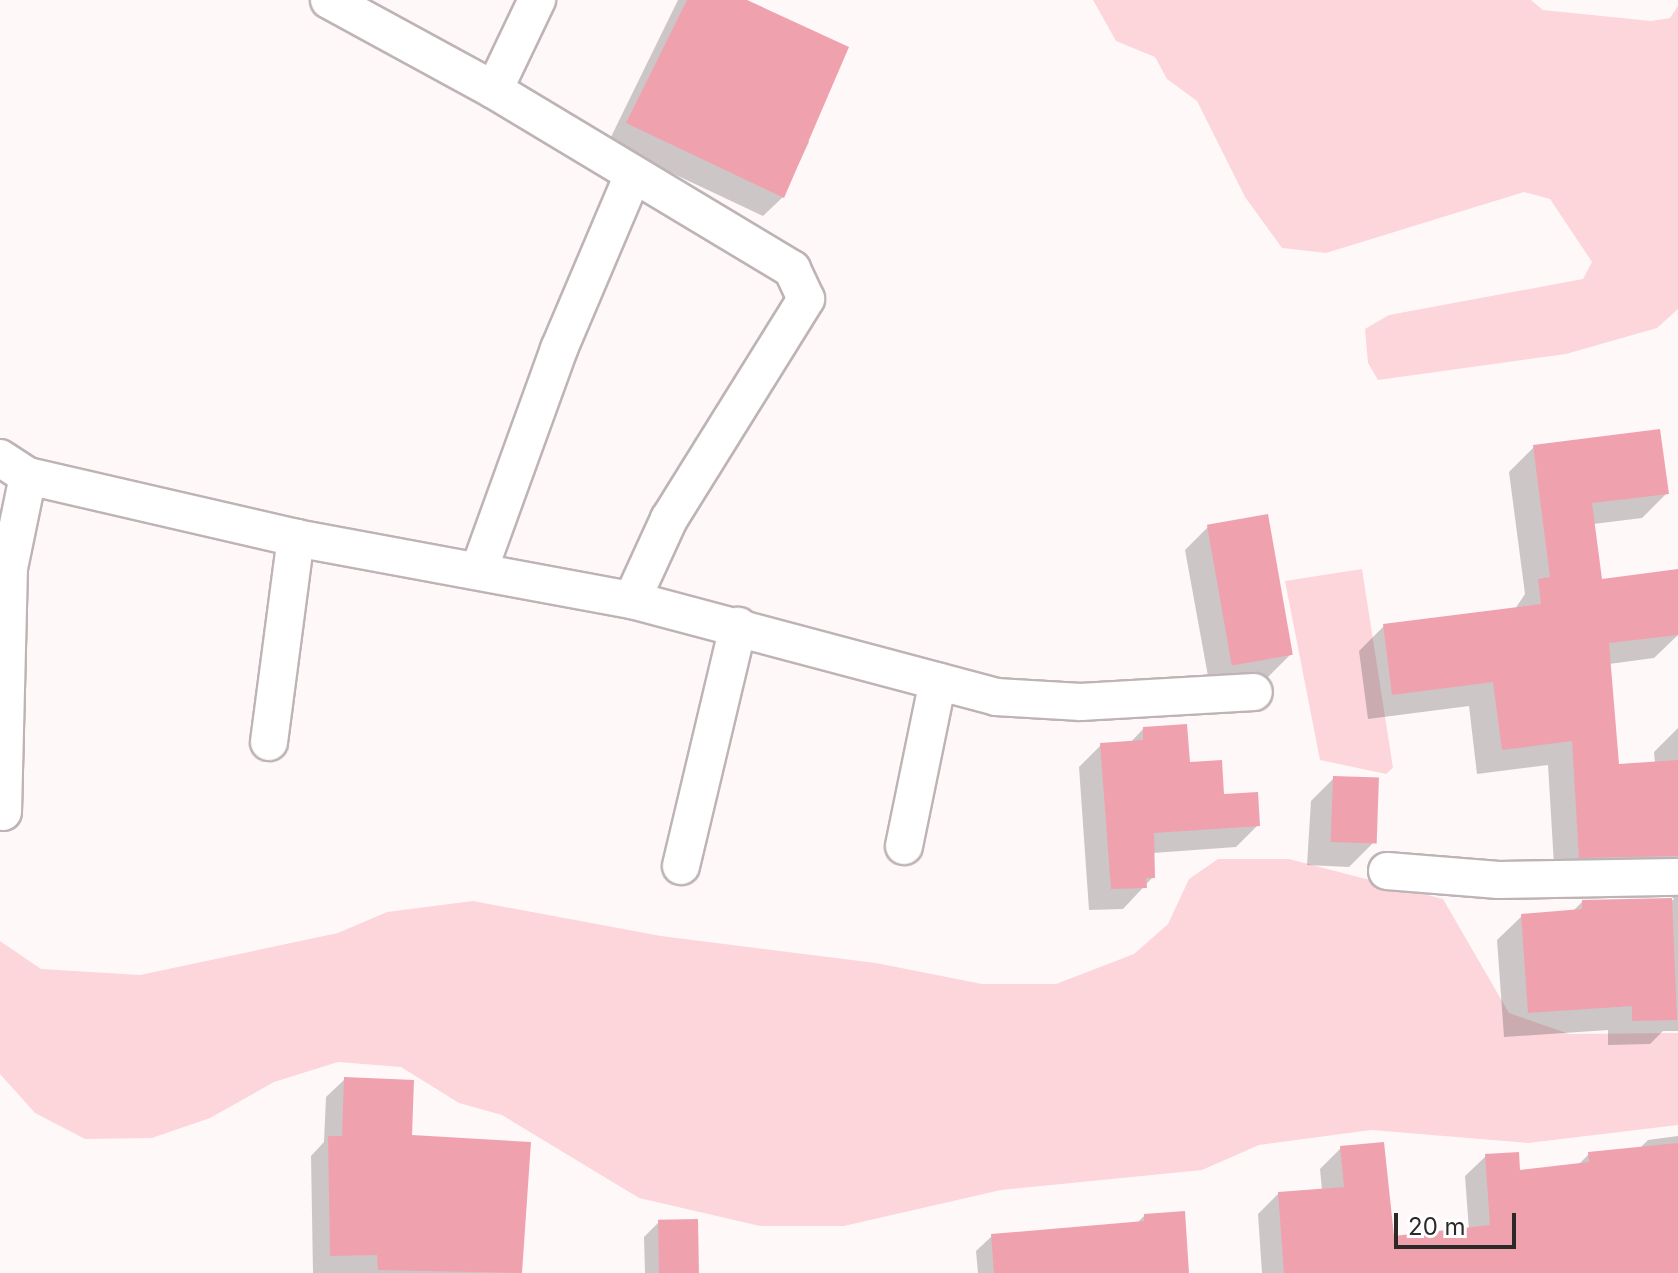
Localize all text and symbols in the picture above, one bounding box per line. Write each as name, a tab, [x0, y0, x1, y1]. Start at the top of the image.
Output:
scale bar	[1398, 1197, 1520, 1247]
text: 20 m	[1408, 1212, 1466, 1241]

